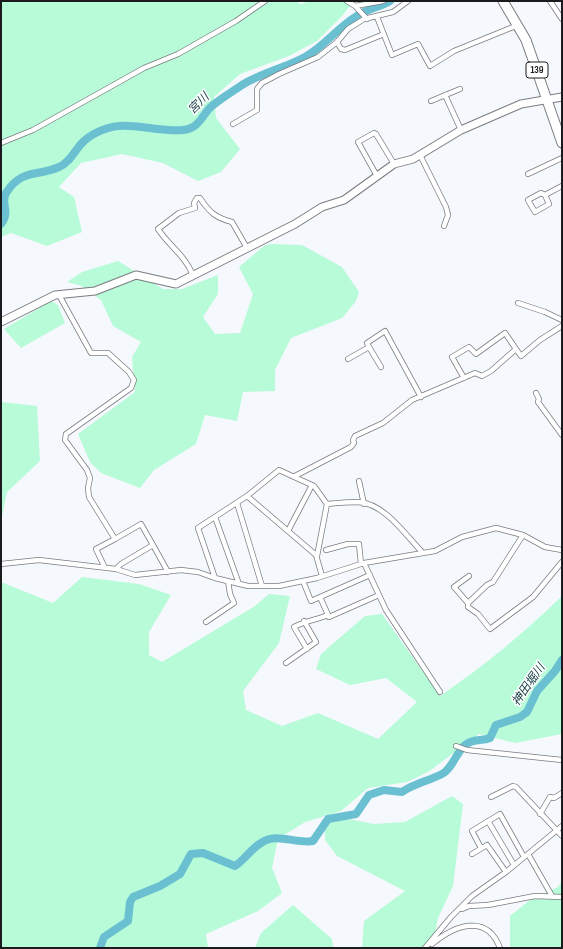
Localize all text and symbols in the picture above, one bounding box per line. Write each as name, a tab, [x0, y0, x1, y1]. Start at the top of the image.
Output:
road number: 139	[526, 62, 548, 78]
water label: 宮川	[185, 90, 213, 118]
water label: 神田堀川	[509, 661, 549, 709]

